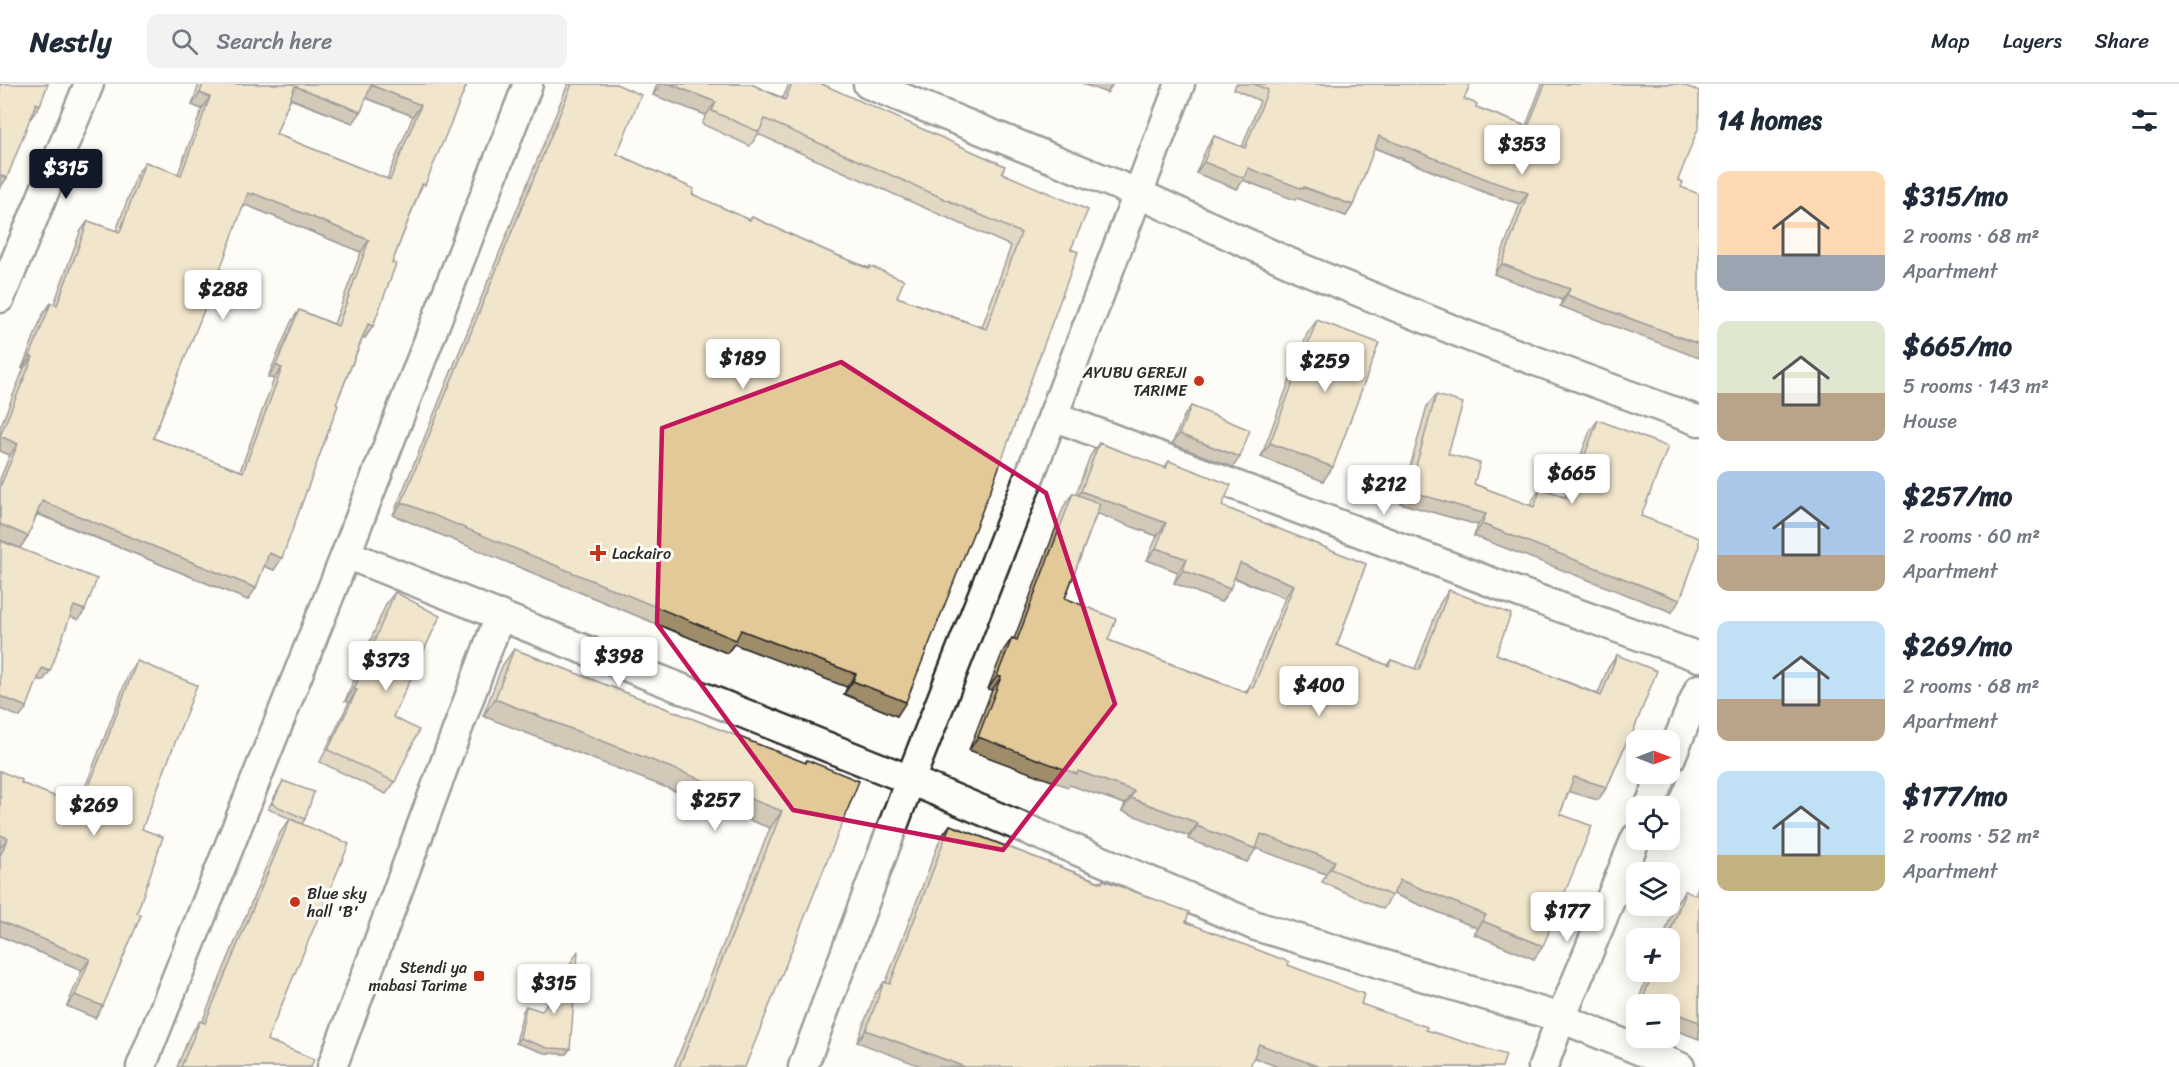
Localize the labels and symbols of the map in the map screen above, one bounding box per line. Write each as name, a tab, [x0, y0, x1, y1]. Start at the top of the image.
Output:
pin: $353	[1486, 125, 1558, 176]
pin: $315	[30, 149, 102, 200]
pin: $288	[187, 270, 259, 321]
pin: $189	[707, 339, 779, 390]
pin: $259	[1289, 342, 1361, 393]
place label: AYUBU GEREJI TARIME	[1082, 358, 1188, 405]
marker: AYUBU GEREJI TARIME	[1192, 374, 1206, 388]
pin: $665	[1536, 454, 1608, 505]
pin: $212	[1348, 465, 1420, 516]
place label: Lackairo	[612, 539, 671, 568]
marker: Lackairo	[589, 544, 607, 562]
pin: $398	[583, 637, 655, 688]
pin: $373	[350, 641, 422, 692]
pin: $400	[1283, 666, 1355, 717]
north arrow	[1626, 730, 1680, 784]
pin: $257	[679, 781, 751, 832]
pin: $269	[58, 786, 130, 837]
place label: Blue sky hall 'B'	[306, 879, 367, 926]
pin: $177	[1531, 892, 1603, 943]
marker: Blue sky hall 'B'	[288, 895, 302, 909]
place label: Stendi ya mabasi Tarime	[369, 953, 467, 1000]
pin: $315	[518, 964, 590, 1015]
marker: Stendi ya mabasi Tarime	[472, 969, 486, 983]

